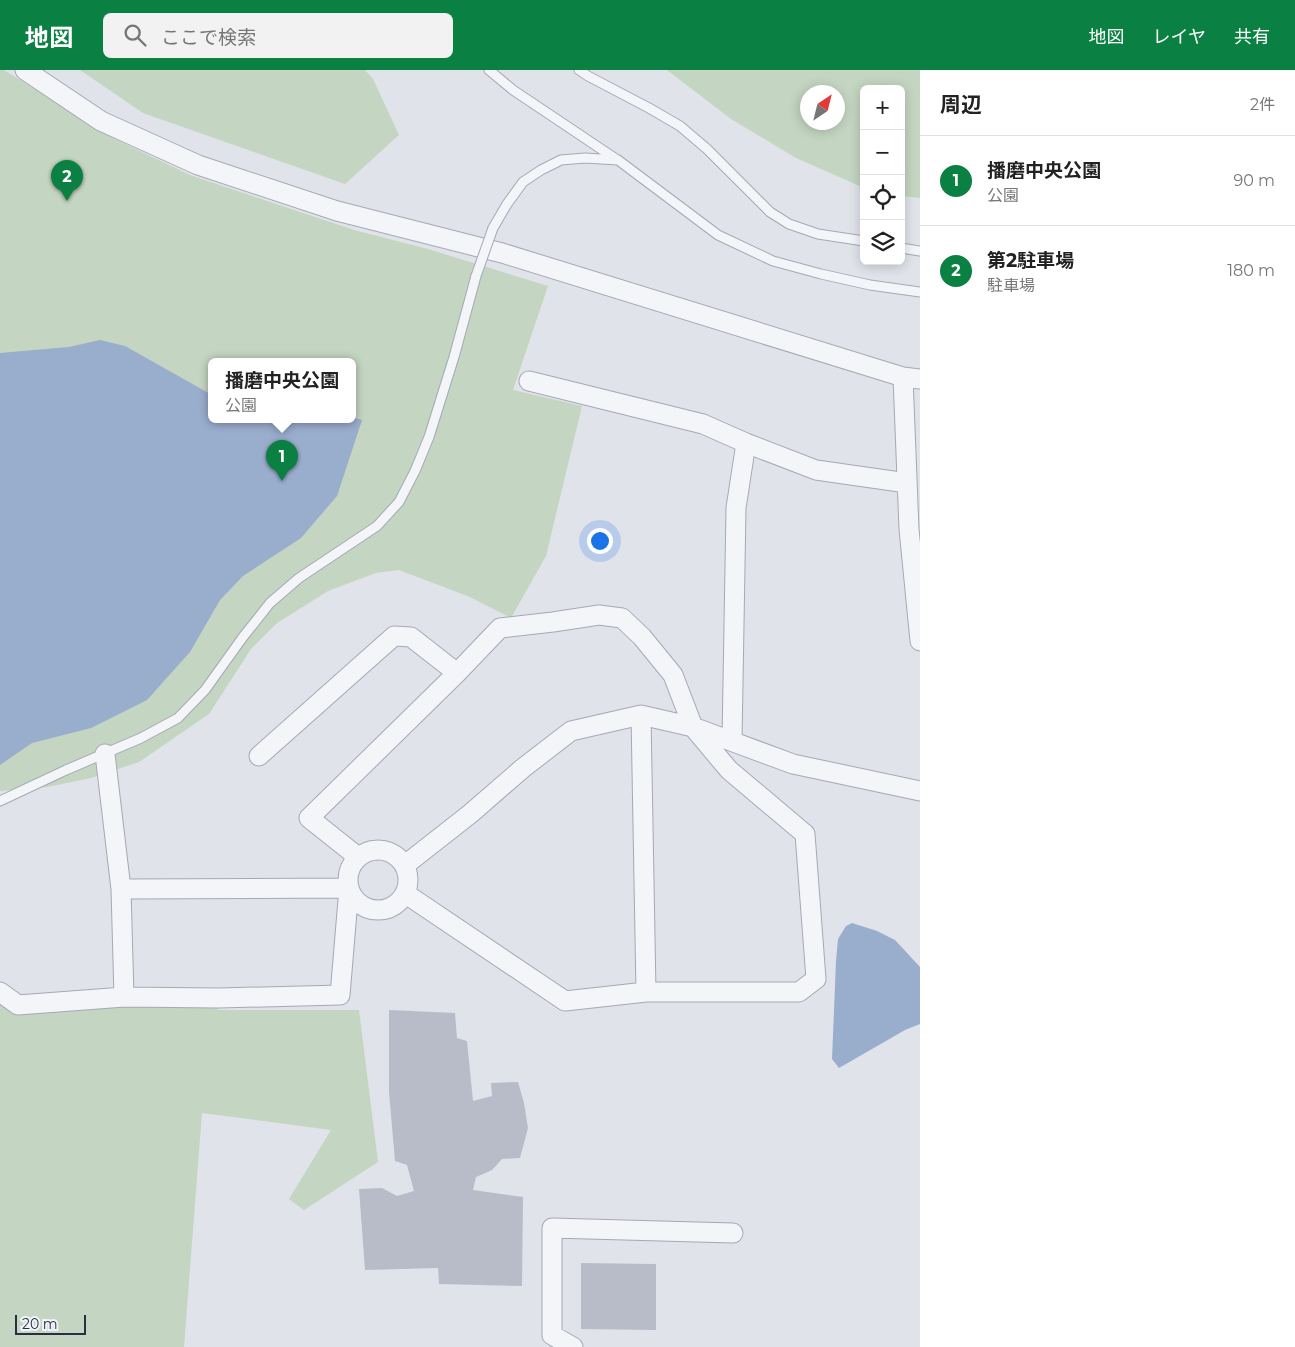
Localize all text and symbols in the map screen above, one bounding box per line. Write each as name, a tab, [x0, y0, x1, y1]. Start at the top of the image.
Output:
search box	[103, 13, 453, 58]
icon: search	[121, 21, 149, 49]
text: 地図	[25, 23, 73, 52]
text: ここで検索	[161, 26, 256, 49]
text: 地図	[1089, 26, 1125, 48]
text: レイヤ	[1153, 26, 1206, 48]
text: 共有	[1234, 26, 1270, 48]
north arrow	[800, 85, 845, 130]
map controls	[860, 85, 905, 265]
button: +	[860, 85, 905, 130]
text: 周辺	[940, 92, 982, 117]
text: 2件	[1250, 95, 1275, 114]
button: −	[860, 130, 905, 175]
text: 播磨中央公園	[987, 159, 1101, 182]
pin: 2	[51, 160, 83, 201]
text: 1	[953, 171, 959, 190]
text: 90 m	[1233, 171, 1275, 190]
button: locate	[860, 175, 905, 220]
text: 公園	[987, 186, 1019, 205]
button: layers	[860, 220, 905, 265]
text: 第2駐車場	[987, 249, 1074, 272]
text: 2	[951, 261, 961, 280]
text: 180 m	[1227, 261, 1275, 280]
text: 駐車場	[987, 276, 1035, 295]
popup	[208, 358, 356, 423]
text: 播磨中央公園	[225, 369, 339, 392]
text: 公園	[225, 396, 257, 415]
pin: 1	[266, 440, 298, 481]
your location	[587, 528, 613, 554]
scale bar	[15, 1312, 86, 1335]
text: 20 m	[22, 1315, 58, 1333]

